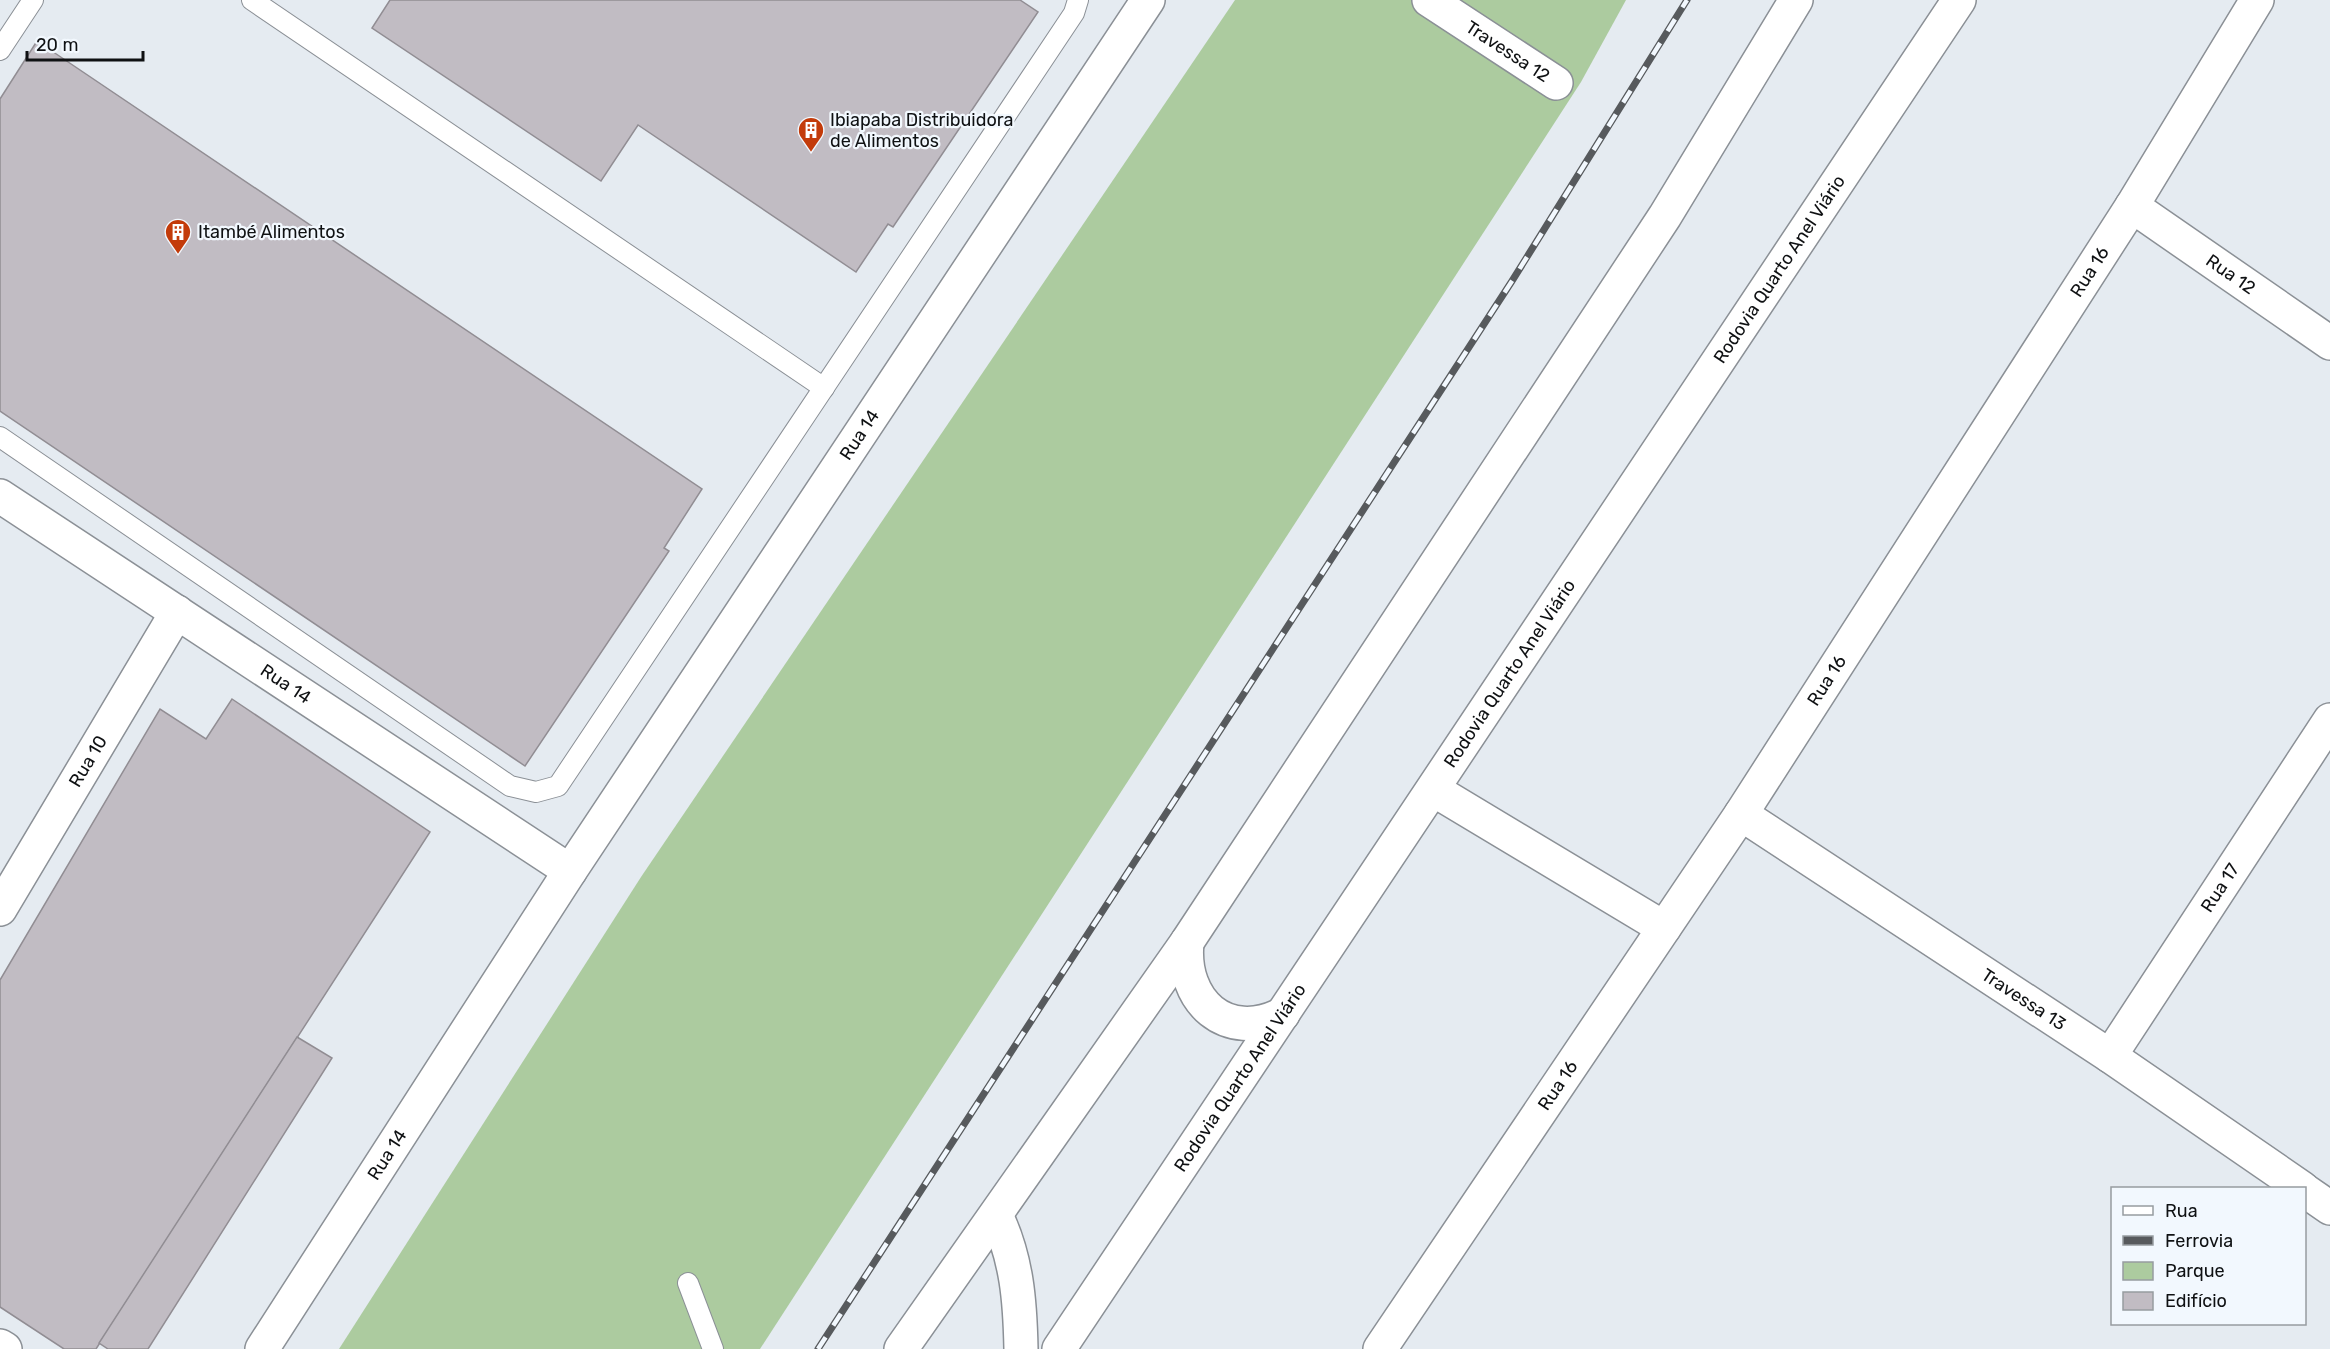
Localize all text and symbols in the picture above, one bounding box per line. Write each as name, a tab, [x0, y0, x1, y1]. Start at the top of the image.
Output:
street label: Travessa 12	[1461, 16, 1554, 87]
scale bar	[27, 24, 142, 62]
text: 20 m	[36, 34, 78, 56]
place label: Ibiapaba Distribuidora de Alimentos	[830, 109, 1013, 152]
building icon: Ibiapaba Distribuidora de Alimentos	[796, 115, 826, 153]
street label: Rodovia Quarto Anel Viário	[1709, 171, 1850, 367]
building icon: Itambé Alimentos	[163, 217, 193, 255]
place label: Itambé Alimentos	[198, 221, 345, 243]
street label: Rua 16	[2065, 242, 2114, 301]
street label: Rua 12	[2202, 250, 2260, 299]
street label: Rua 14	[835, 406, 884, 464]
street label: Rodovia Quarto Anel Viário	[1439, 575, 1580, 772]
street label: Rua 16	[1803, 651, 1851, 710]
street label: Rua 14	[256, 659, 315, 709]
street label: Rua 10	[64, 731, 112, 791]
street label: Rua 17	[2196, 859, 2244, 916]
street label: Travessa 13	[1977, 964, 2070, 1035]
street label: Rodovia Quarto Anel Viário	[1169, 980, 1311, 1176]
street label: Rua 16	[1533, 1056, 1583, 1115]
street label: Rua 14	[363, 1125, 412, 1184]
legend	[2111, 1187, 2306, 1325]
text: Rua	[2165, 1200, 2198, 1222]
text: Ferrovia	[2165, 1230, 2233, 1252]
text: Parque	[2165, 1260, 2225, 1282]
text: Edifício	[2165, 1290, 2227, 1312]

